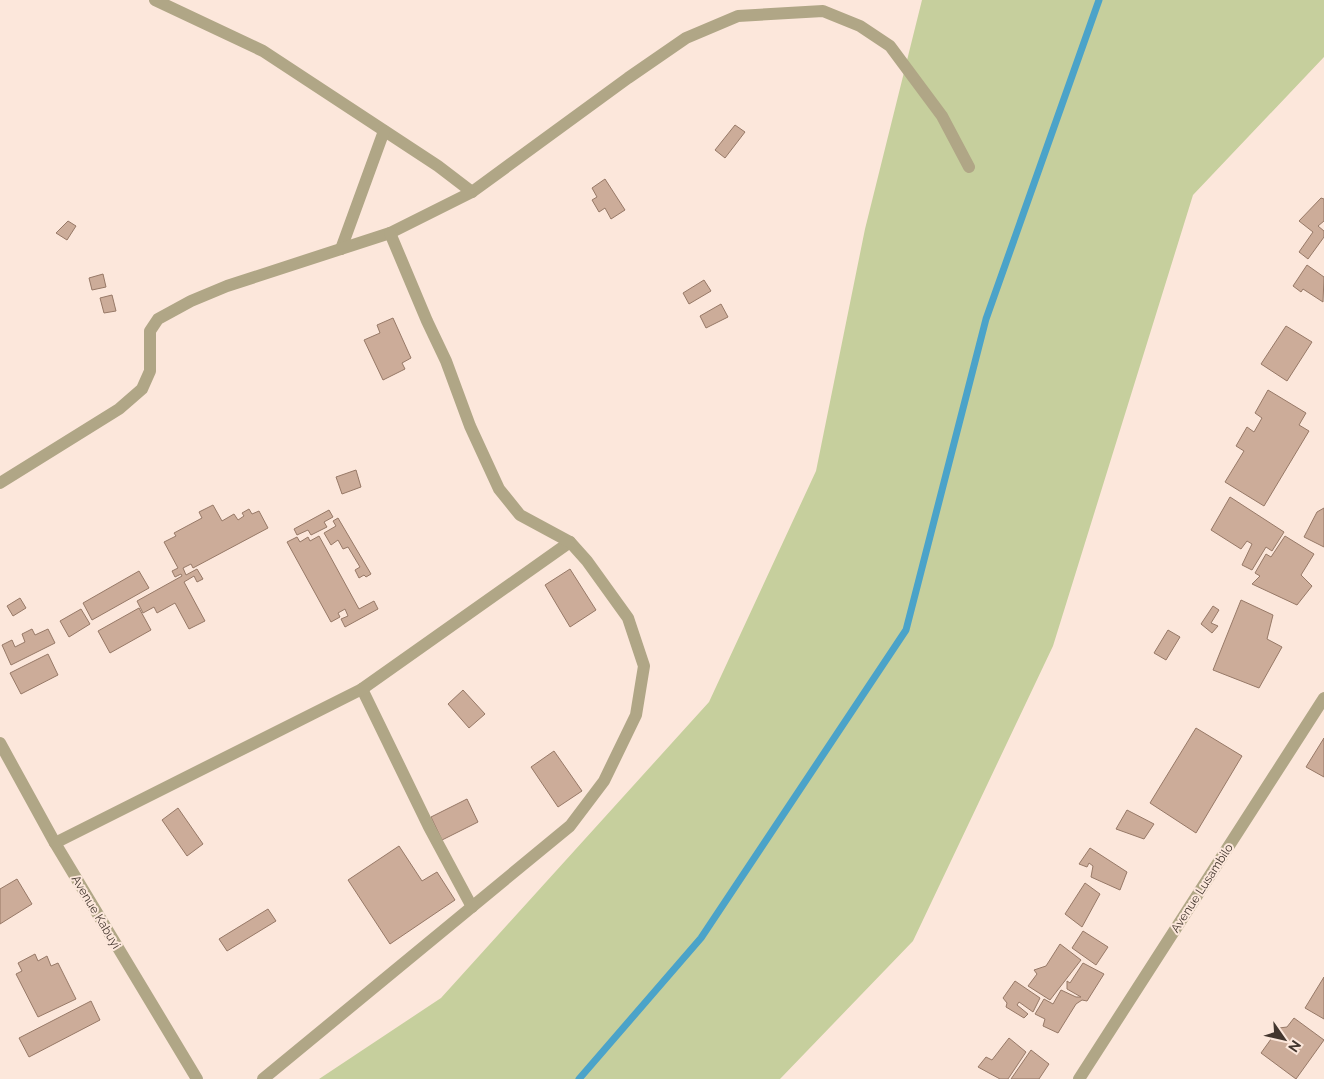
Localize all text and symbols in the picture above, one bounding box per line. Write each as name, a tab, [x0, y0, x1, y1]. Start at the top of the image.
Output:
street label: Avenue Lusambilo	[1168, 841, 1236, 935]
street label: Avenue Kabuyi	[69, 873, 123, 951]
north arrow	[1259, 1014, 1309, 1064]
text: N	[1285, 1037, 1304, 1055]

